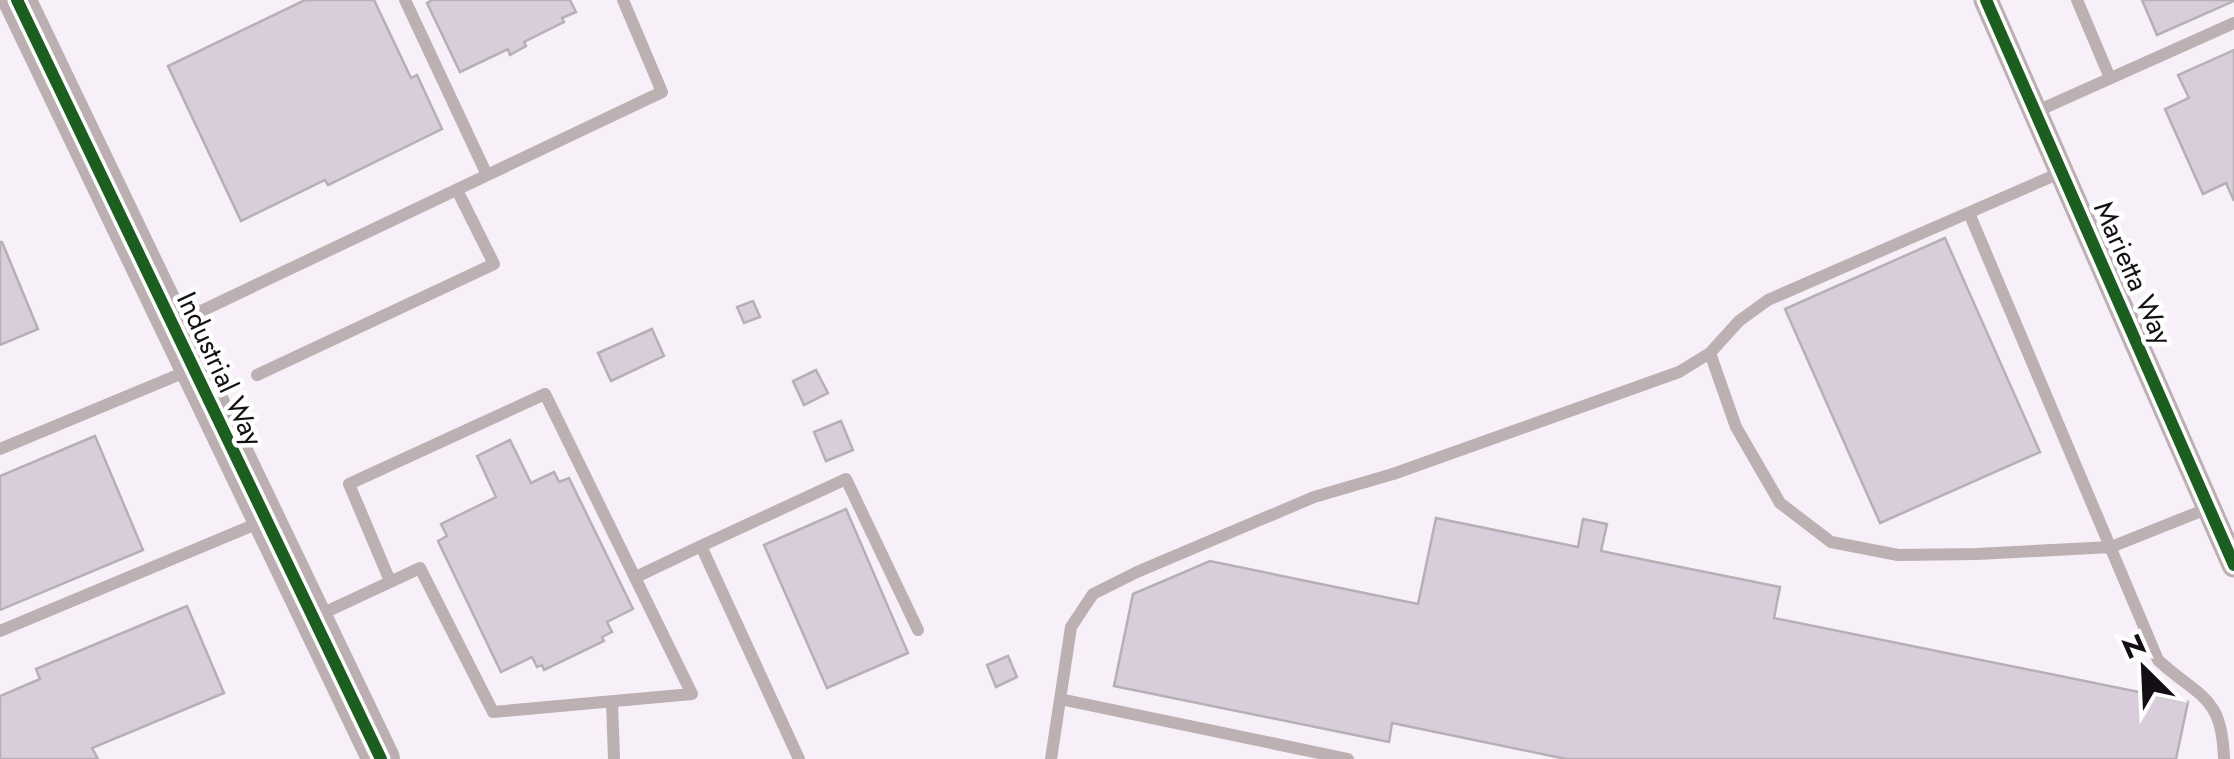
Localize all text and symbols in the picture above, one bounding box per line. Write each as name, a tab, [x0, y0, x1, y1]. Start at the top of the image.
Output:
street label: Marietta Way	[2083, 195, 2183, 352]
street label: Industrial Way	[166, 285, 274, 453]
north arrow	[2094, 619, 2194, 719]
text: N	[2116, 623, 2153, 670]

